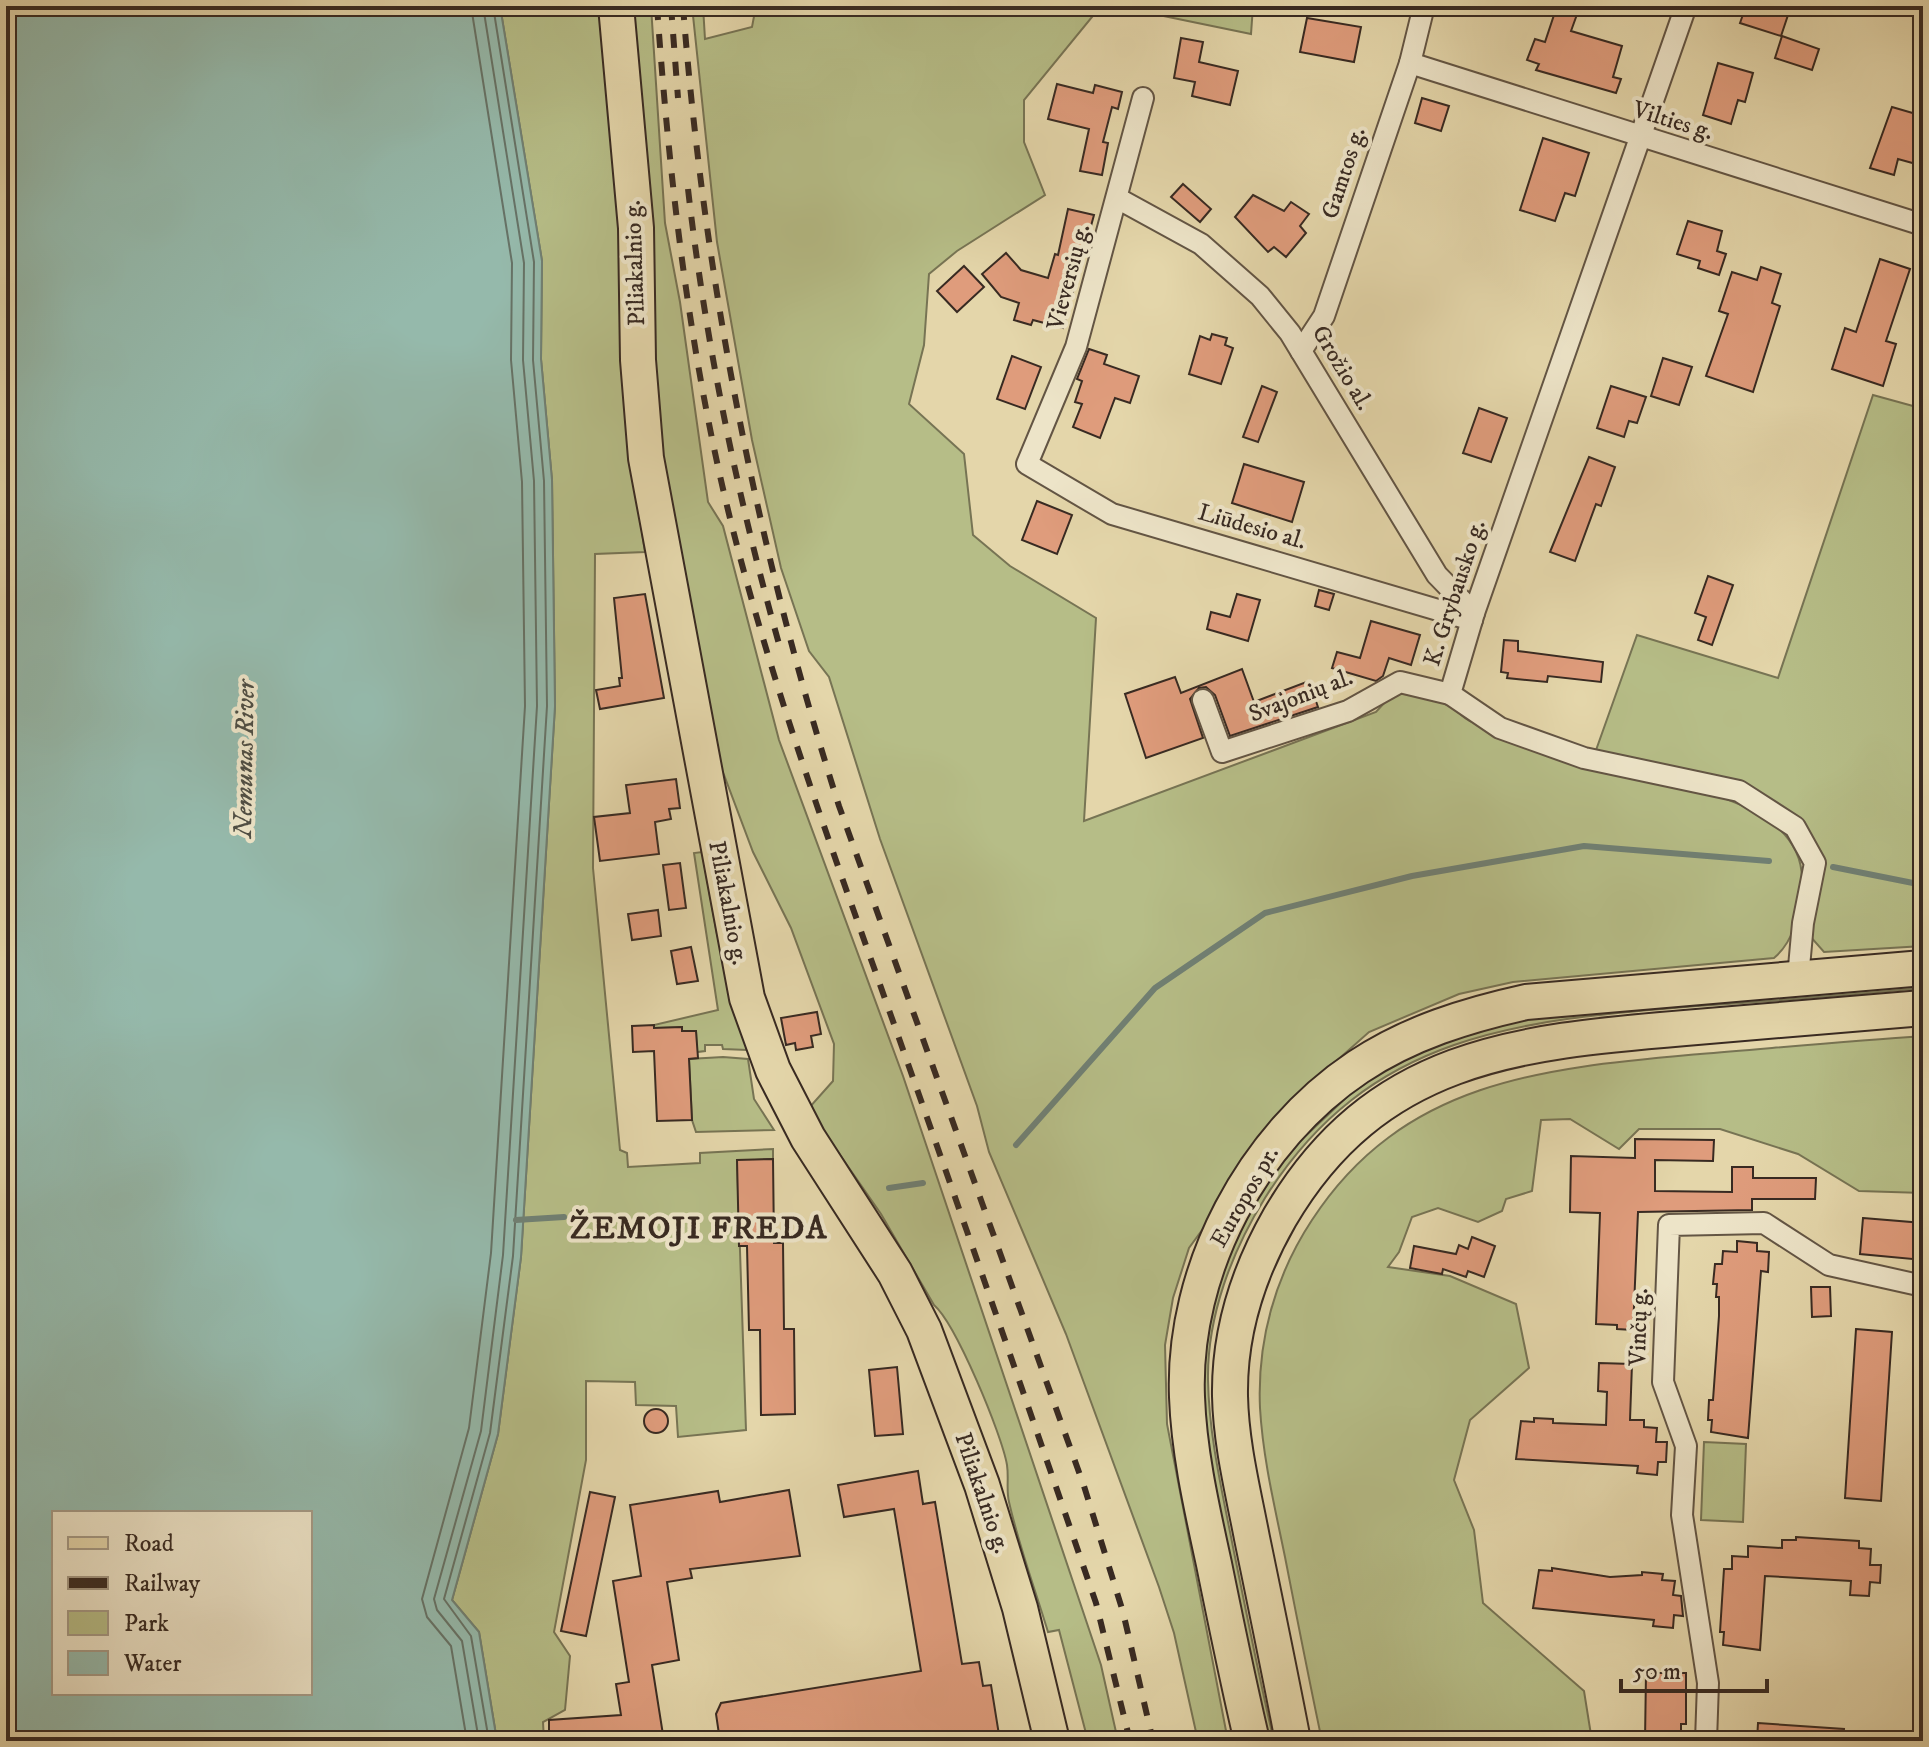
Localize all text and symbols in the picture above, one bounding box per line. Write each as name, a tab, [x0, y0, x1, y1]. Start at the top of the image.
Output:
street label: Vilties g.	[1628, 94, 1717, 147]
street label: Gamtos g.	[1315, 123, 1373, 223]
street label: Piliakalnio g.	[618, 200, 652, 326]
street label: Vieversių g.	[1040, 221, 1098, 334]
street label: Grožio al.	[1305, 320, 1379, 416]
street label: Liūdesio al.	[1195, 497, 1309, 557]
street label: K. Grybausko g.	[1417, 516, 1493, 670]
street label: Svajonių al.	[1245, 662, 1357, 730]
water label: Nemunas River	[227, 678, 263, 840]
street label: Piliakalnio g.	[701, 838, 755, 968]
street label: Europos pr.	[1204, 1141, 1286, 1253]
district label: ŽEMOJI FREDA	[570, 1208, 828, 1249]
street label: Vinčų g.	[1623, 1287, 1655, 1368]
street label: Piliakalnio g.	[947, 1429, 1017, 1557]
legend	[52, 1511, 312, 1695]
text: Road	[124, 1529, 174, 1559]
text: Railway	[124, 1569, 201, 1599]
text: Park	[124, 1609, 169, 1639]
scale bar	[1621, 1643, 1767, 1693]
text: Water	[123, 1649, 181, 1679]
text: 50 m	[1633, 1657, 1681, 1687]

